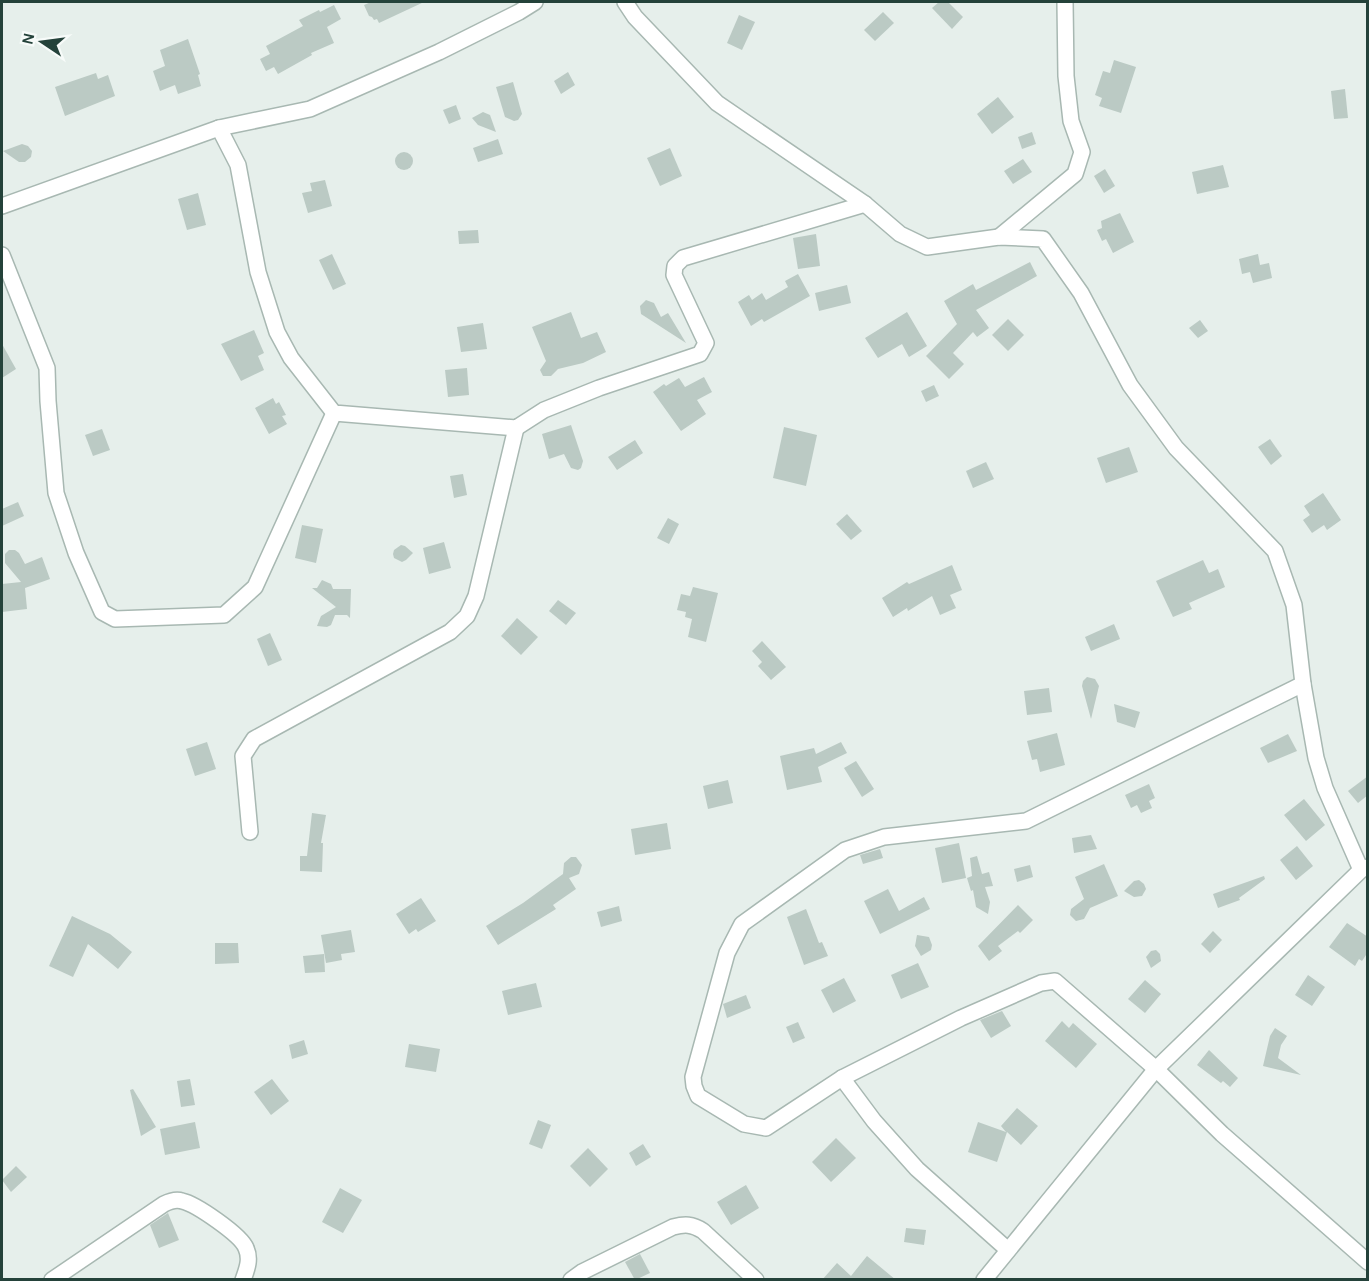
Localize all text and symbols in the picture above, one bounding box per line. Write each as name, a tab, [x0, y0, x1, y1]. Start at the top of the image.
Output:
north arrow	[12, 12, 72, 72]
text: N	[17, 31, 38, 46]

